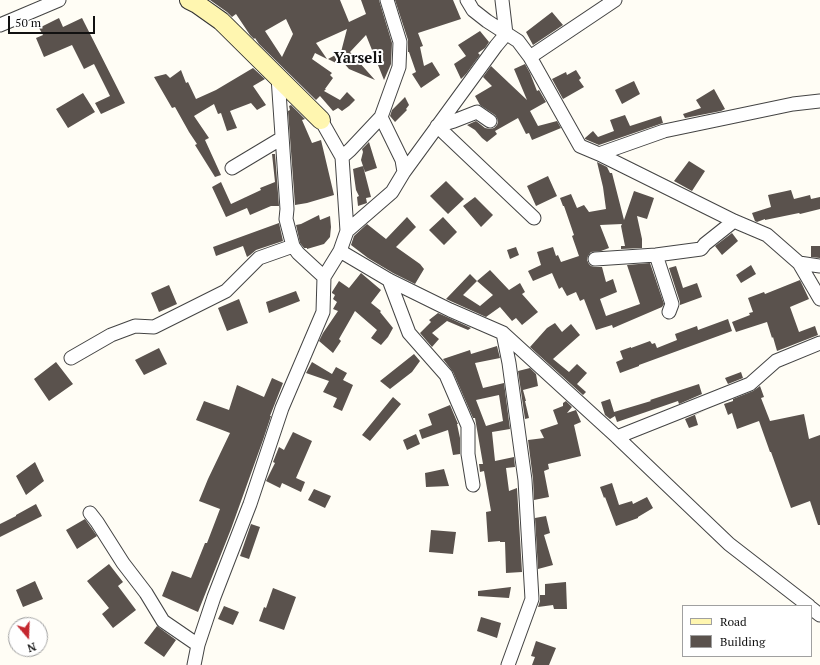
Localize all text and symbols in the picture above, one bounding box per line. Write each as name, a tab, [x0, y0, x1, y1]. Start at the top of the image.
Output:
scale bar	[10, 8, 97, 34]
text: 50 m	[15, 15, 41, 30]
district label: Yarseli	[334, 50, 382, 68]
legend	[682, 605, 812, 657]
text: Road	[720, 614, 747, 629]
north arrow	[8, 617, 48, 657]
text: Building	[720, 634, 765, 649]
text: N	[25, 639, 38, 655]

